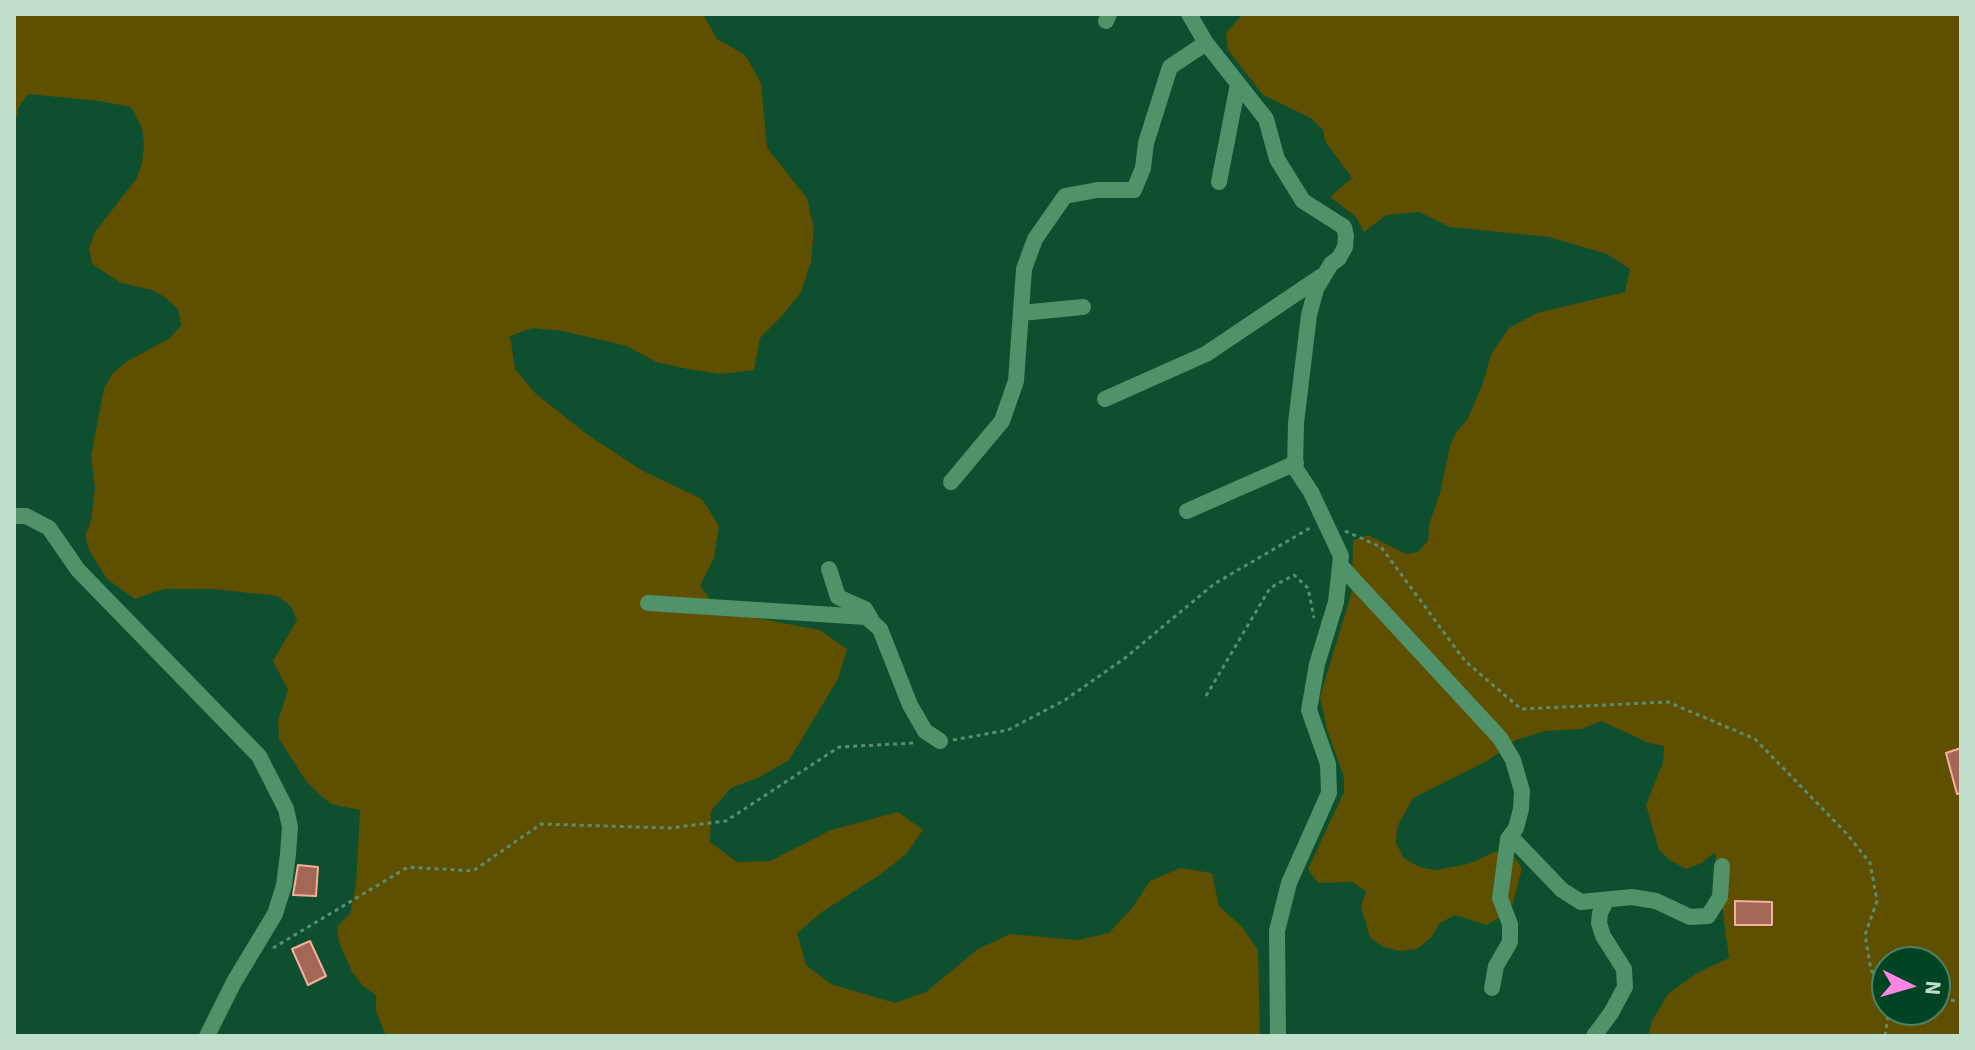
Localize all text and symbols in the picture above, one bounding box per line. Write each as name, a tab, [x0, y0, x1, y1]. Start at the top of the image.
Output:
north arrow	[1871, 946, 1951, 1026]
text: N	[1916, 979, 1949, 997]

